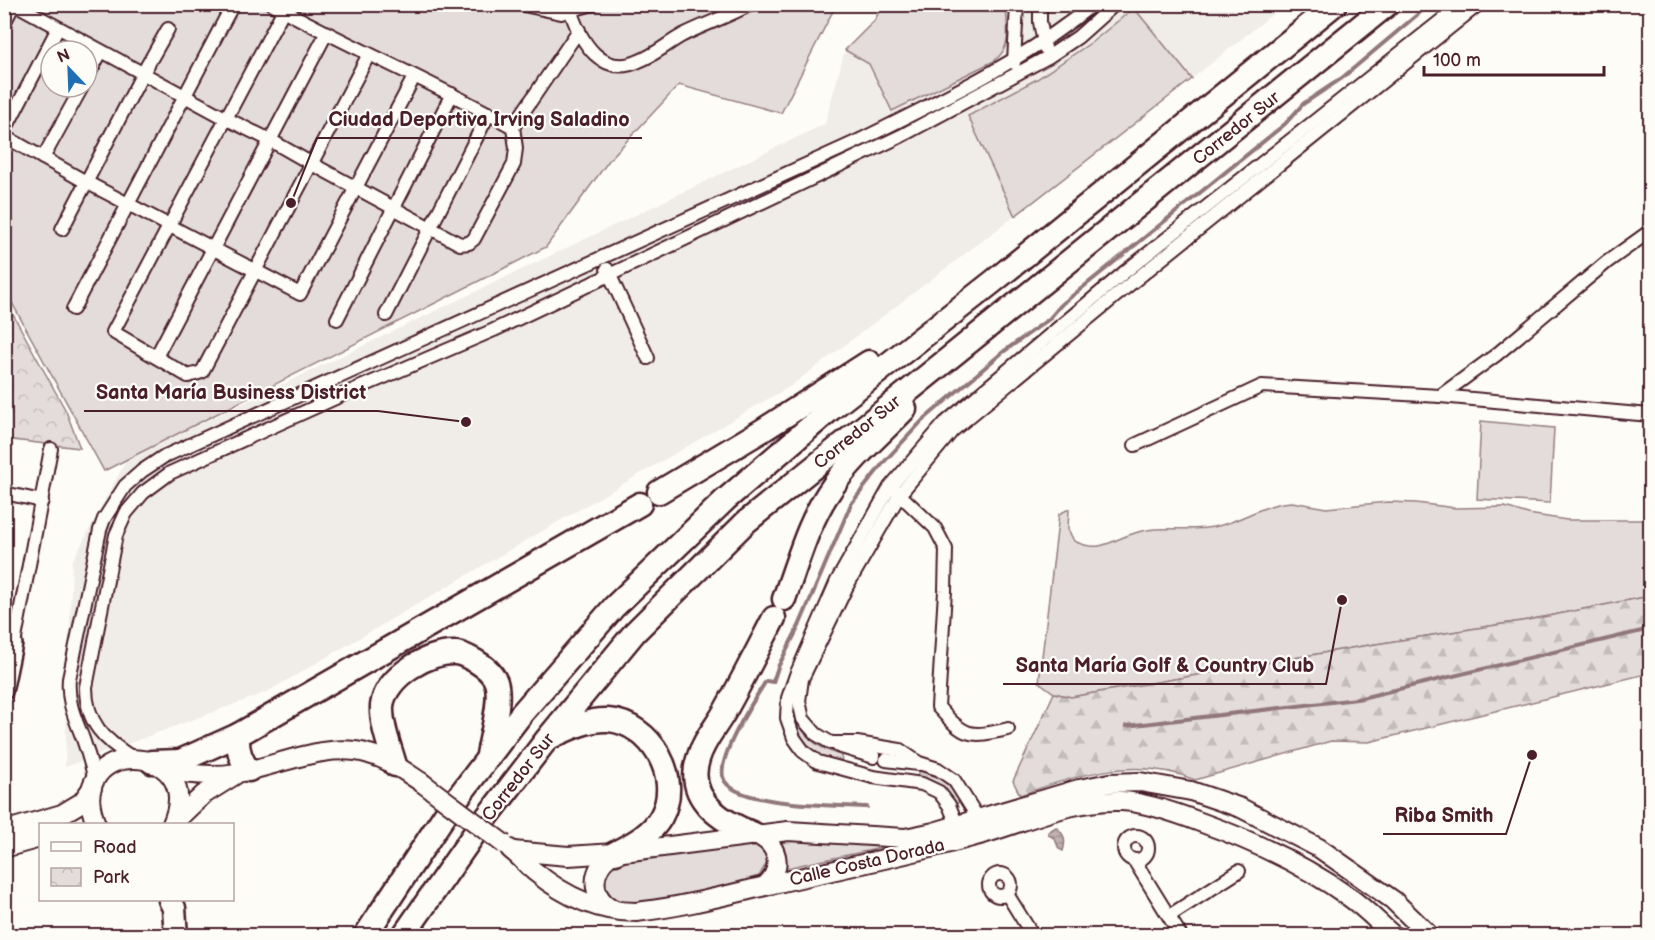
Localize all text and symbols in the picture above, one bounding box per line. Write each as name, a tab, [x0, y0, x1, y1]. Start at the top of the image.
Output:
north arrow	[39, 39, 99, 99]
scale bar	[1424, 39, 1604, 77]
text: N	[54, 45, 73, 68]
text: 100 m	[1433, 50, 1481, 71]
street label: Corredor Sur	[1189, 87, 1284, 170]
callout: Ciudad Deportiva Irving Saladino	[317, 100, 642, 138]
text: Ciudad Deportiva Irving Saladino	[328, 108, 630, 132]
callout: Santa María Business District	[84, 373, 378, 411]
text: Santa María Business District	[96, 381, 366, 405]
street label: Corredor Sur	[810, 391, 905, 474]
callout: Santa María Golf & Country Club	[1003, 646, 1326, 684]
text: Santa María Golf & Country Club	[1016, 654, 1314, 678]
street label: Corredor Sur	[478, 729, 559, 825]
callout: Riba Smith	[1383, 796, 1506, 834]
text: Riba Smith	[1395, 804, 1493, 828]
legend	[39, 823, 234, 901]
street label: Calle Costa Dorada	[788, 834, 947, 891]
text: Road	[93, 837, 137, 858]
text: Park	[93, 867, 129, 888]

